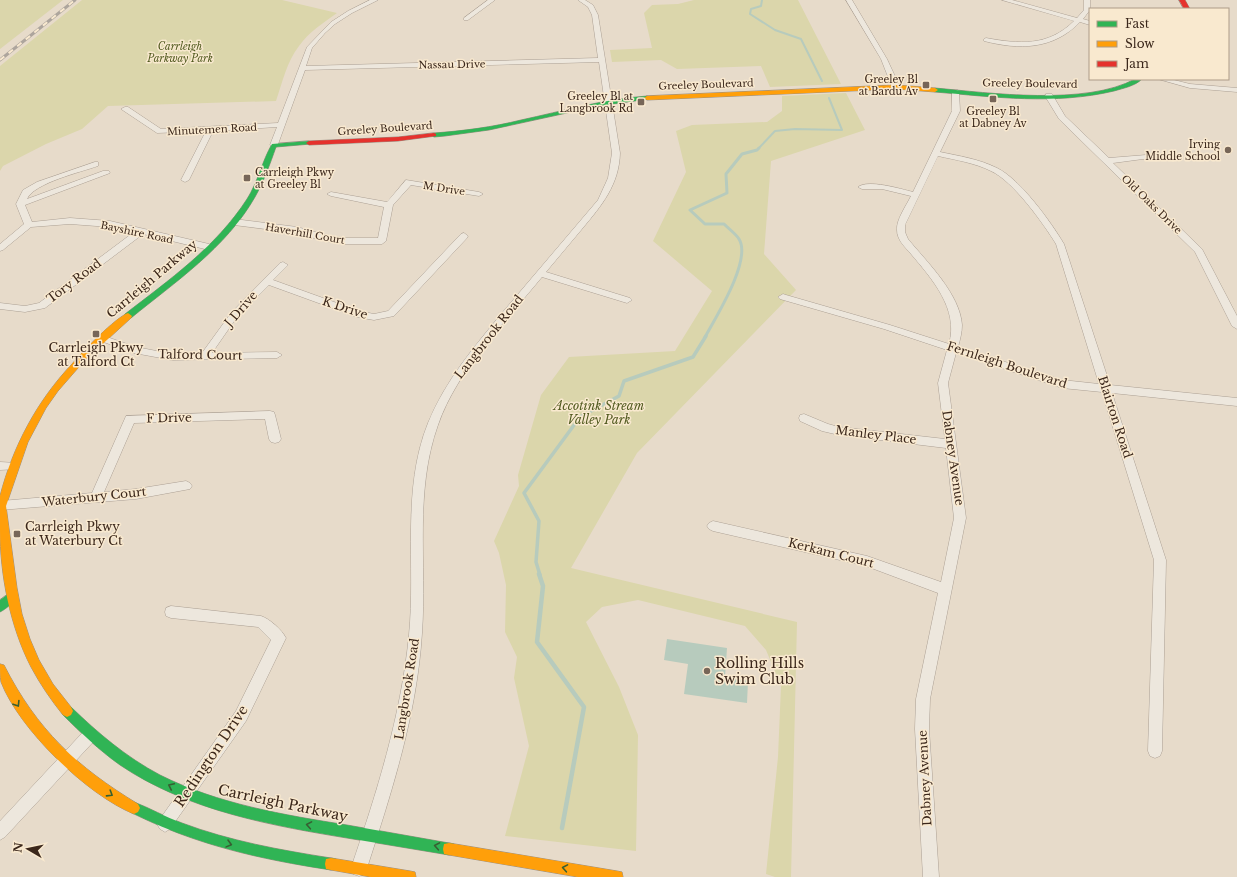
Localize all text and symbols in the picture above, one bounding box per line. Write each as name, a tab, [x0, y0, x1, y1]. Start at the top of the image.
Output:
legend	[1089, 8, 1229, 80]
text: Fast	[1125, 16, 1150, 31]
text: Slow	[1125, 36, 1155, 51]
park label: Carrleigh Parkway Park	[146, 40, 213, 65]
text: Jam	[1123, 56, 1149, 71]
street label: Nassau Drive	[418, 57, 486, 72]
place label: Greeley Bl at Bardu Av	[859, 73, 918, 98]
street label: Greeley Boulevard	[658, 76, 754, 93]
street label: Greeley Boulevard	[982, 76, 1078, 91]
marker: Greeley Bl at Bardu Av	[921, 80, 931, 90]
place label: Greeley Bl at Langbrook Rd	[560, 90, 633, 115]
marker: Greeley Bl at Dabney Av	[988, 94, 998, 104]
marker: Greeley Bl at Langbrook Rd	[636, 97, 646, 107]
place label: Greeley Bl at Dabney Av	[959, 105, 1027, 130]
street label: Greeley Boulevard	[337, 119, 433, 138]
street label: Minutemen Road	[167, 121, 258, 138]
place label: Irving Middle School	[1145, 138, 1221, 163]
marker: Irving Middle School	[1223, 145, 1233, 155]
place label: Carrleigh Pkwy at Greeley Bl	[255, 166, 335, 191]
street label: Old Oaks Drive	[1119, 172, 1185, 237]
marker: Carrleigh Pkwy at Greeley Bl	[242, 173, 252, 183]
street label: M Drive	[422, 179, 466, 198]
street label: Bayshire Road	[99, 218, 175, 247]
street label: Haverhill Court	[264, 220, 346, 247]
street label: Carrleigh Parkway	[103, 236, 200, 321]
street label: Tory Road	[43, 255, 104, 306]
street label: J Drive	[220, 288, 260, 331]
street label: Langbrook Road	[451, 292, 526, 382]
street label: K Drive	[321, 293, 370, 322]
marker: Carrleigh Pkwy at Talford Ct	[91, 329, 101, 339]
street label: Fernleigh Boulevard	[945, 338, 1069, 391]
place label: Carrleigh Pkwy at Talford Ct	[48, 340, 144, 369]
street label: Talford Court	[158, 346, 243, 363]
street label: Blairton Road	[1095, 374, 1136, 460]
park label: Accotink Stream Valley Park	[552, 398, 645, 427]
street label: Dabney Avenue	[939, 409, 968, 507]
street label: F Drive	[146, 410, 192, 425]
street label: Manley Place	[835, 422, 918, 447]
street label: Waterbury Court	[40, 484, 147, 510]
place label: Carrleigh Pkwy at Waterbury Ct	[25, 519, 123, 548]
marker: Carrleigh Pkwy at Waterbury Ct	[12, 529, 22, 539]
street label: Kerkam Court	[787, 535, 876, 571]
street label: Langbrook Road	[391, 637, 422, 741]
place label: Rolling Hills Swim Club	[715, 654, 804, 688]
marker: Rolling Hills Swim Club	[702, 666, 712, 676]
one-way arrow	[13, 700, 20, 707]
street label: Redington Drive	[170, 701, 252, 811]
street label: Dabney Avenue	[914, 730, 935, 826]
street label: Carrleigh Parkway	[216, 780, 350, 826]
one-way arrow	[167, 783, 175, 791]
one-way arrow	[106, 789, 113, 797]
one-way arrow	[306, 821, 312, 829]
north arrow	[8, 829, 48, 869]
one-way arrow	[226, 839, 232, 847]
text: N	[10, 841, 26, 854]
one-way arrow	[434, 843, 440, 851]
one-way arrow	[562, 864, 568, 873]

